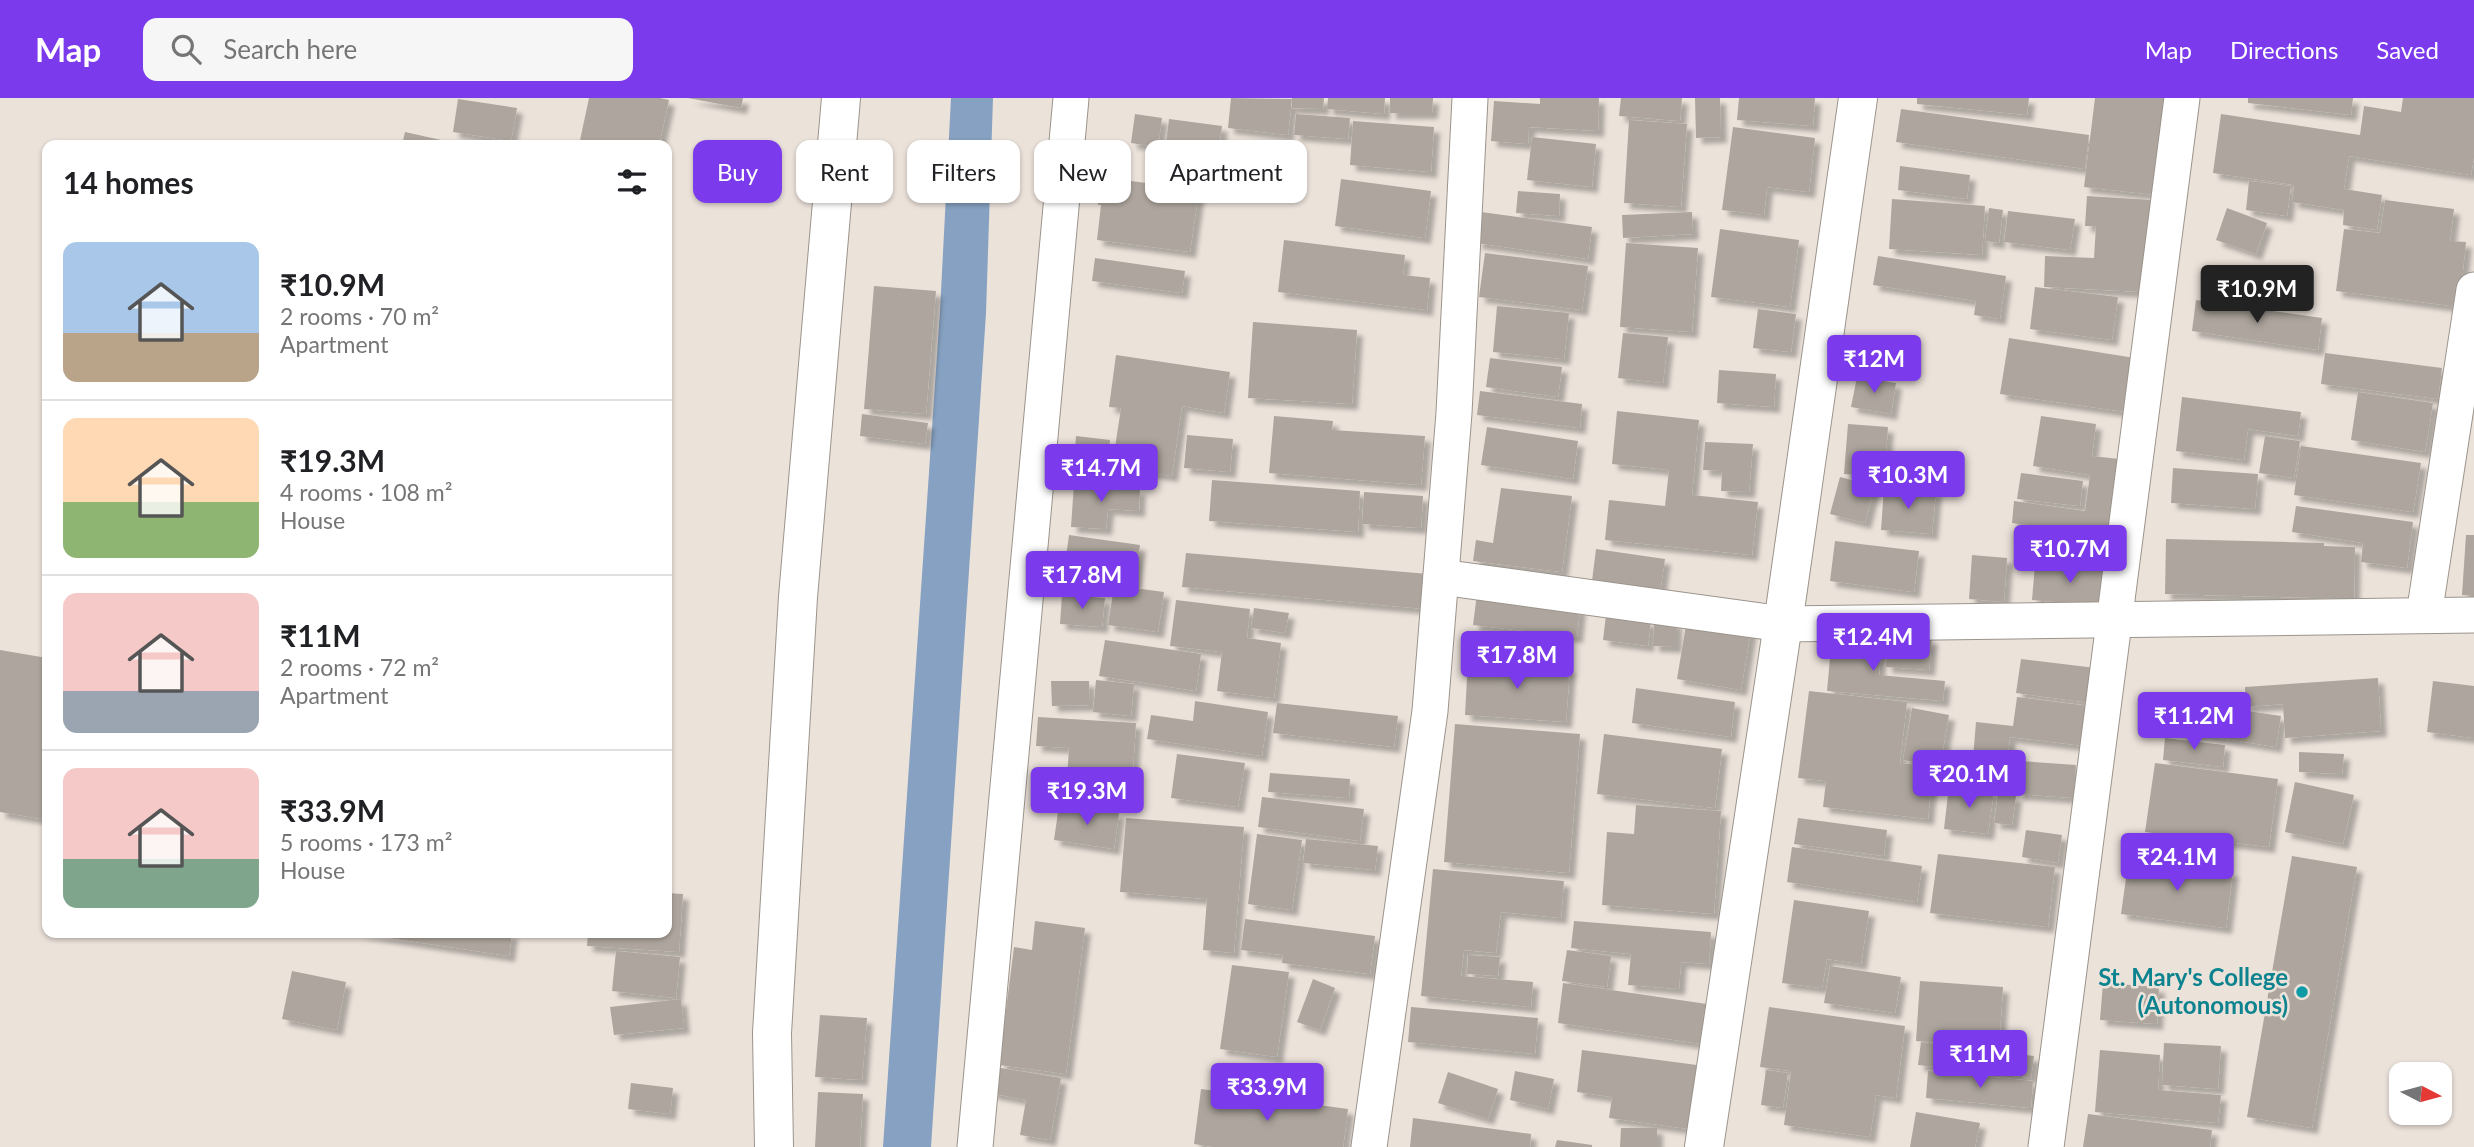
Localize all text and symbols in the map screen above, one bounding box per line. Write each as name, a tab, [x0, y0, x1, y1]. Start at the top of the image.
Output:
search box	[143, 18, 633, 81]
text: Map	[35, 29, 101, 69]
icon: search	[167, 30, 205, 68]
text: Search here	[223, 33, 357, 65]
text: Map	[2145, 35, 2192, 64]
text: Directions	[2230, 35, 2338, 64]
text: Saved	[2376, 35, 2439, 64]
chip: Buy	[693, 140, 782, 203]
chip: Rent	[796, 140, 893, 203]
chip: Filters	[907, 140, 1020, 203]
chip: New	[1034, 140, 1131, 203]
chip: Apartment	[1145, 140, 1307, 203]
icon: filters	[613, 163, 651, 201]
text: 14 homes	[63, 164, 194, 200]
text: ₹10.9M	[280, 266, 385, 302]
pin: ₹10.9M	[2200, 266, 2314, 325]
icon: home	[119, 270, 203, 354]
text: ₹10.9M	[2217, 274, 2297, 302]
text: 2 rooms · 70 m²	[280, 302, 439, 330]
text: Apartment	[280, 330, 388, 358]
pin: ₹12M	[1833, 336, 1915, 395]
text: ₹12M	[1843, 344, 1905, 372]
text: ₹19.3M	[280, 442, 385, 478]
pin: ₹14.7M	[1044, 444, 1158, 504]
icon: home	[119, 446, 203, 530]
pin: ₹10.3M	[1851, 452, 1965, 511]
text: ₹14.7M	[1061, 453, 1141, 481]
text: ₹10.3M	[1868, 460, 1948, 488]
text: 4 rooms · 108 m²	[280, 478, 452, 506]
text: House	[280, 506, 345, 534]
pin: ₹10.7M	[2013, 526, 2127, 585]
text: ₹10.7M	[2030, 534, 2110, 562]
pin: ₹17.8M	[1025, 552, 1139, 611]
text: ₹17.8M	[1042, 560, 1122, 588]
pin: ₹12.4M	[1816, 614, 1930, 673]
text: ₹11M	[280, 617, 361, 653]
icon: home	[119, 621, 203, 705]
text: ₹12.4M	[1833, 622, 1913, 650]
pin: ₹17.8M	[1460, 632, 1574, 691]
text: ₹17.8M	[1477, 640, 1557, 668]
text: 2 rooms · 72 m²	[280, 653, 439, 681]
text: Apartment	[280, 681, 388, 709]
pin: ₹11.2M	[2137, 692, 2251, 752]
text: ₹11.2M	[2154, 701, 2234, 729]
pin: ₹20.1M	[1912, 750, 2026, 810]
text: ₹20.1M	[1929, 759, 2009, 787]
pin: ₹19.3M	[1030, 768, 1144, 827]
text: ₹19.3M	[1047, 776, 1127, 804]
text: ₹33.9M	[280, 792, 385, 828]
icon: home	[119, 796, 203, 880]
text: 5 rooms · 173 m²	[280, 828, 452, 856]
pin: ₹24.1M	[2120, 834, 2234, 893]
text: ₹24.1M	[2137, 842, 2217, 870]
text: House	[280, 856, 345, 884]
place label: St. Mary's College (Autonomous)	[2098, 962, 2288, 1019]
marker: St. Mary's College (Autonomous)	[2294, 984, 2310, 1000]
pin: ₹11M	[1939, 1030, 2021, 1090]
text: ₹11M	[1949, 1039, 2011, 1067]
north arrow	[2389, 1062, 2452, 1125]
map controls	[2389, 1062, 2452, 1125]
pin: ₹33.9M	[1210, 1063, 1324, 1123]
text: ₹33.9M	[1227, 1072, 1307, 1100]

